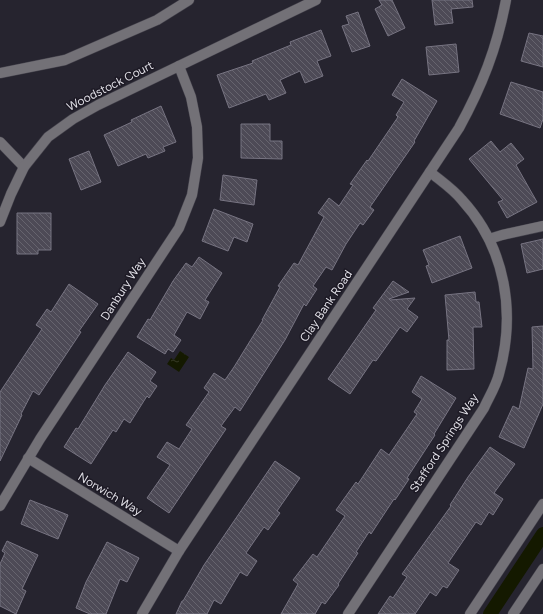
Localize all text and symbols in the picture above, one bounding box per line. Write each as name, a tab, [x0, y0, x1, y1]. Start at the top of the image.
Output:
street label: Woodstock Court	[64, 58, 156, 114]
street label: Danbury Way	[98, 255, 149, 323]
street label: Clay Bank Road	[297, 268, 355, 344]
street label: Stafford Springs Way	[407, 390, 482, 495]
street label: Norwich Way	[76, 469, 145, 519]

